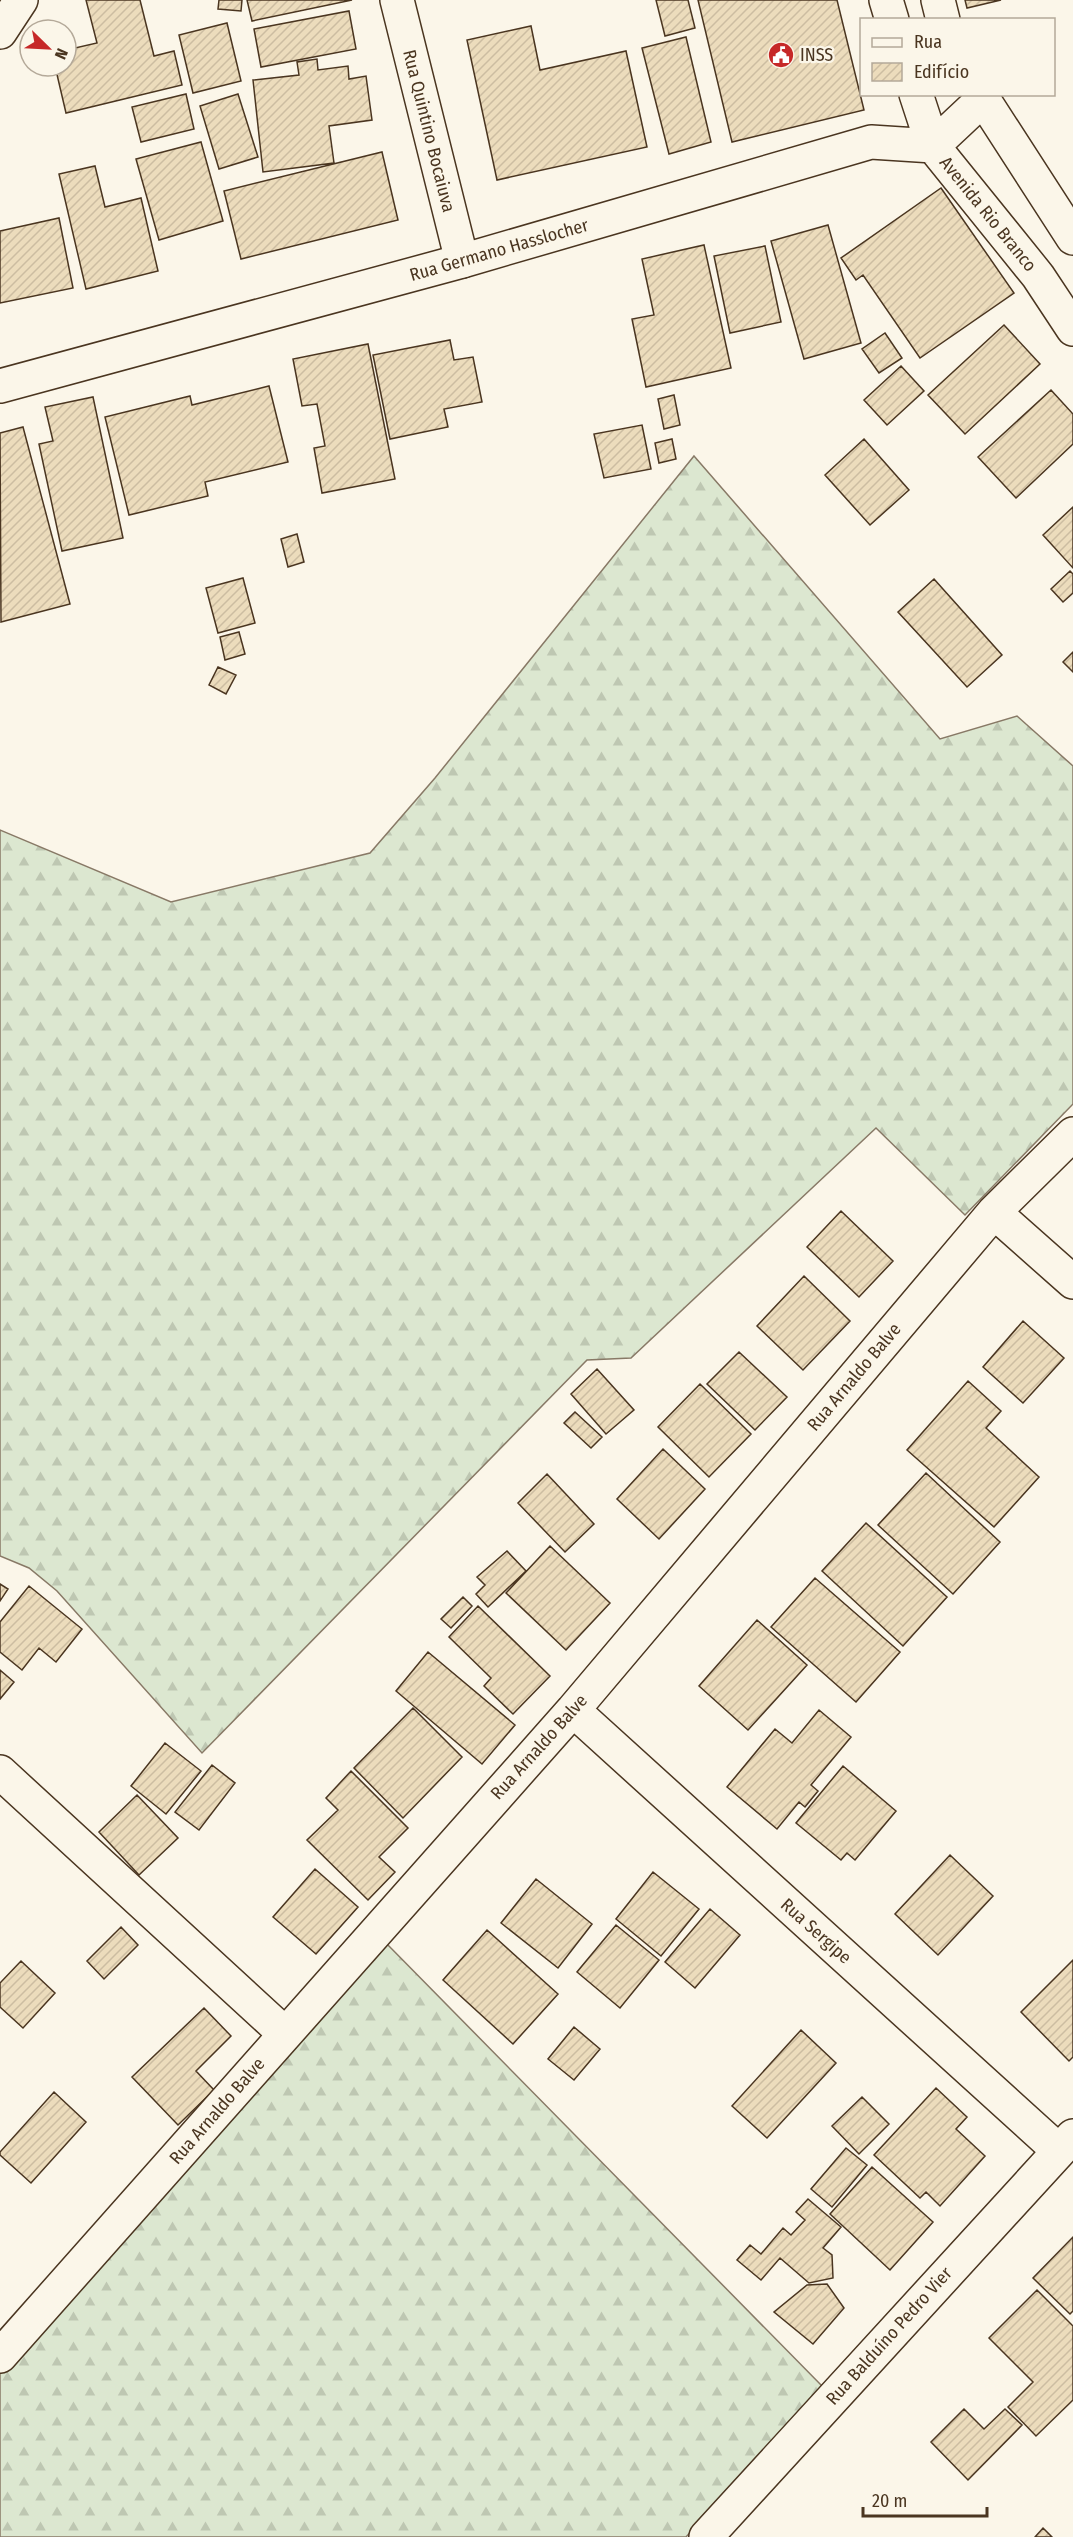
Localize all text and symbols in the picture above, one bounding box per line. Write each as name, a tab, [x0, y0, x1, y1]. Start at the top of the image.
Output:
north arrow	[18, 18, 78, 78]
legend	[860, 18, 1055, 96]
text: Rua	[914, 31, 942, 53]
public building icon: INSS	[766, 40, 796, 70]
place label: INSS	[800, 44, 833, 66]
text: N	[51, 46, 72, 62]
street label: Rua Quintino Bocaiuva	[398, 47, 460, 215]
text: Edifício	[914, 61, 969, 83]
street label: Avenida Rio Branco	[935, 152, 1041, 276]
street label: Rua Germano Hasslocher	[407, 214, 592, 286]
street label: Rua Arnaldo Balve	[802, 1319, 906, 1435]
street label: Rua Arnaldo Balve	[486, 1690, 592, 1804]
street label: Rua Sergipe	[776, 1894, 856, 1969]
street label: Rua Arnaldo Balve	[165, 2053, 269, 2169]
street label: Rua Balduíno Pedro Vier	[821, 2262, 957, 2409]
scale bar	[863, 2480, 988, 2518]
text: 20 m	[872, 2490, 907, 2512]

